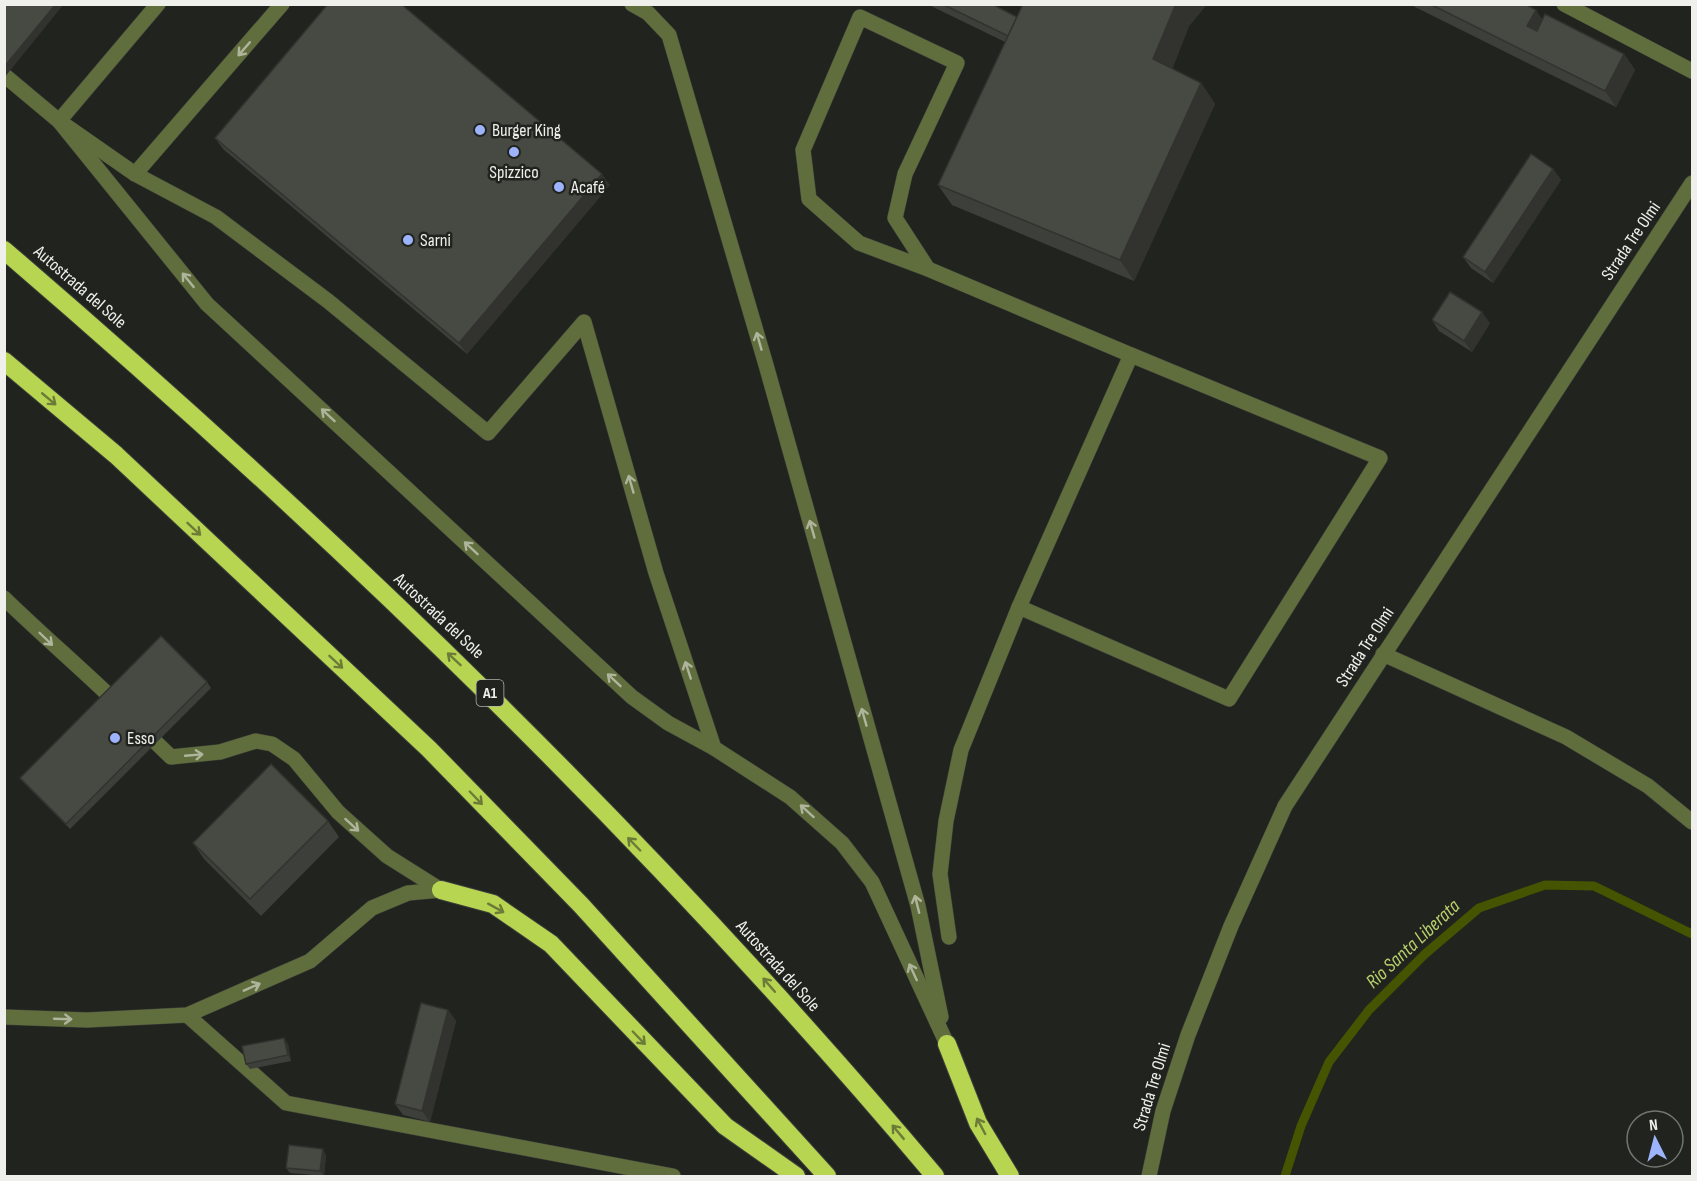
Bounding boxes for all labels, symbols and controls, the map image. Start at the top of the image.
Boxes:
one-way arrow [237,41,251,56]
place label: Burger King [492,120,561,141]
marker: Burger King [473,123,487,137]
marker: Spizzico [507,145,521,159]
place label: Spizzico [489,162,539,183]
place label: Acafé [570,177,605,198]
marker: Acafé [552,180,566,194]
street label: Strada Tre Olmi [1597,198,1665,284]
place label: Sarni [420,230,451,251]
marker: Sarni [401,233,415,247]
street label: Autostrada del Sole [29,240,131,333]
one-way arrow [181,272,194,288]
one-way arrow [753,332,764,351]
one-way arrow [41,392,57,405]
one-way arrow [320,408,335,422]
one-way arrow [624,475,636,494]
one-way arrow [805,520,817,539]
one-way arrow [187,522,202,536]
one-way arrow [463,540,478,555]
street label: Autostrada del Sole [389,568,489,663]
street label: Strada Tre Olmi [1332,603,1398,691]
one-way arrow [38,632,53,646]
one-way arrow [447,652,462,667]
one-way arrow [329,655,344,670]
one-way arrow [682,661,693,680]
one-way arrow [606,673,621,687]
road number: A1 [476,680,504,706]
one-way arrow [858,708,869,727]
place label: Esso [127,728,155,749]
marker: Esso [108,731,122,745]
one-way arrow [184,749,204,760]
one-way arrow [469,791,484,806]
one-way arrow [800,804,815,818]
one-way arrow [345,818,360,832]
one-way arrow [628,837,642,852]
water label: Rio Santa Liberata [1361,894,1465,994]
one-way arrow [910,895,922,914]
one-way arrow [487,902,504,914]
street label: Autostrada del Sole [731,915,825,1016]
one-way arrow [907,963,919,981]
one-way arrow [762,978,776,993]
one-way arrow [242,980,260,992]
one-way arrow [52,1014,72,1025]
one-way arrow [632,1030,646,1045]
street label: Strada Tre Olmi [1129,1041,1175,1133]
north arrow [1625,1109,1685,1169]
text: N [1648,1116,1659,1135]
one-way arrow [975,1118,987,1135]
one-way arrow [891,1124,904,1140]

